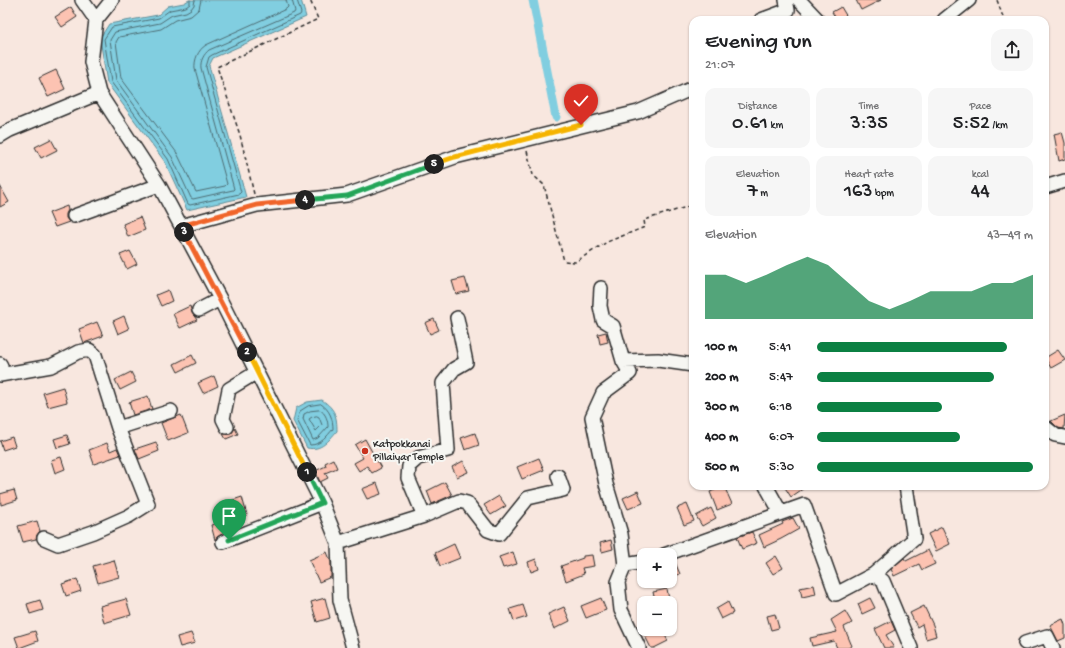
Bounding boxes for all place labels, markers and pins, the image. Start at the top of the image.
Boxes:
pin [564,84,598,125]
pin: 5 [424,154,444,174]
pin: 4 [295,190,315,210]
pin: 3 [174,222,194,242]
pin: 2 [237,342,257,362]
place label: Katpokkanai Pillaiyar Temple [372,439,444,464]
marker: Katpokkanai Pillaiyar Temple [360,446,370,456]
pin: 1 [297,462,317,482]
pin [212,499,246,540]

